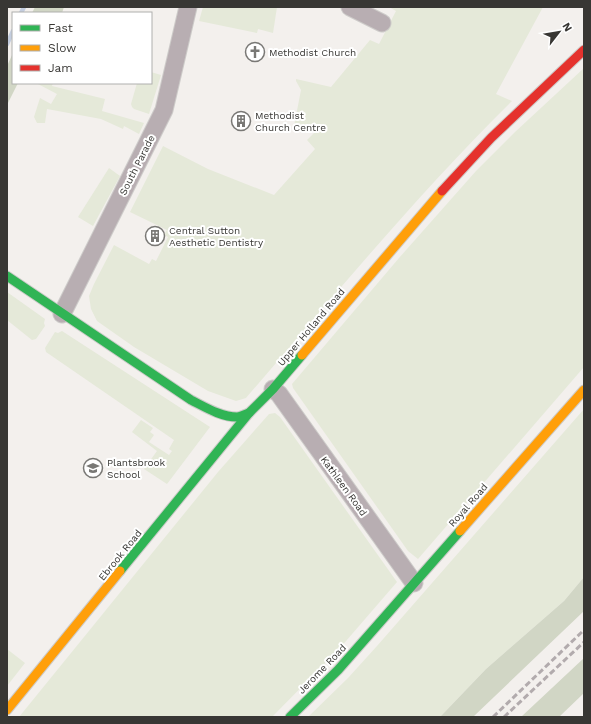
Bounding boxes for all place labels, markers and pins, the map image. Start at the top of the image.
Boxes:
church icon: Methodist Church [244,41,266,63]
place label: Methodist Church [269,47,356,58]
building icon: Methodist Church Centre [230,110,252,132]
place label: Methodist Church Centre [255,110,326,133]
building icon: Central Sutton Aesthetic Dentistry [144,225,166,247]
place label: Central Sutton Aesthetic Dentistry [169,225,264,248]
school or university icon: Plantsbrook School [82,457,104,479]
place label: Plantsbrook School [107,457,166,480]

